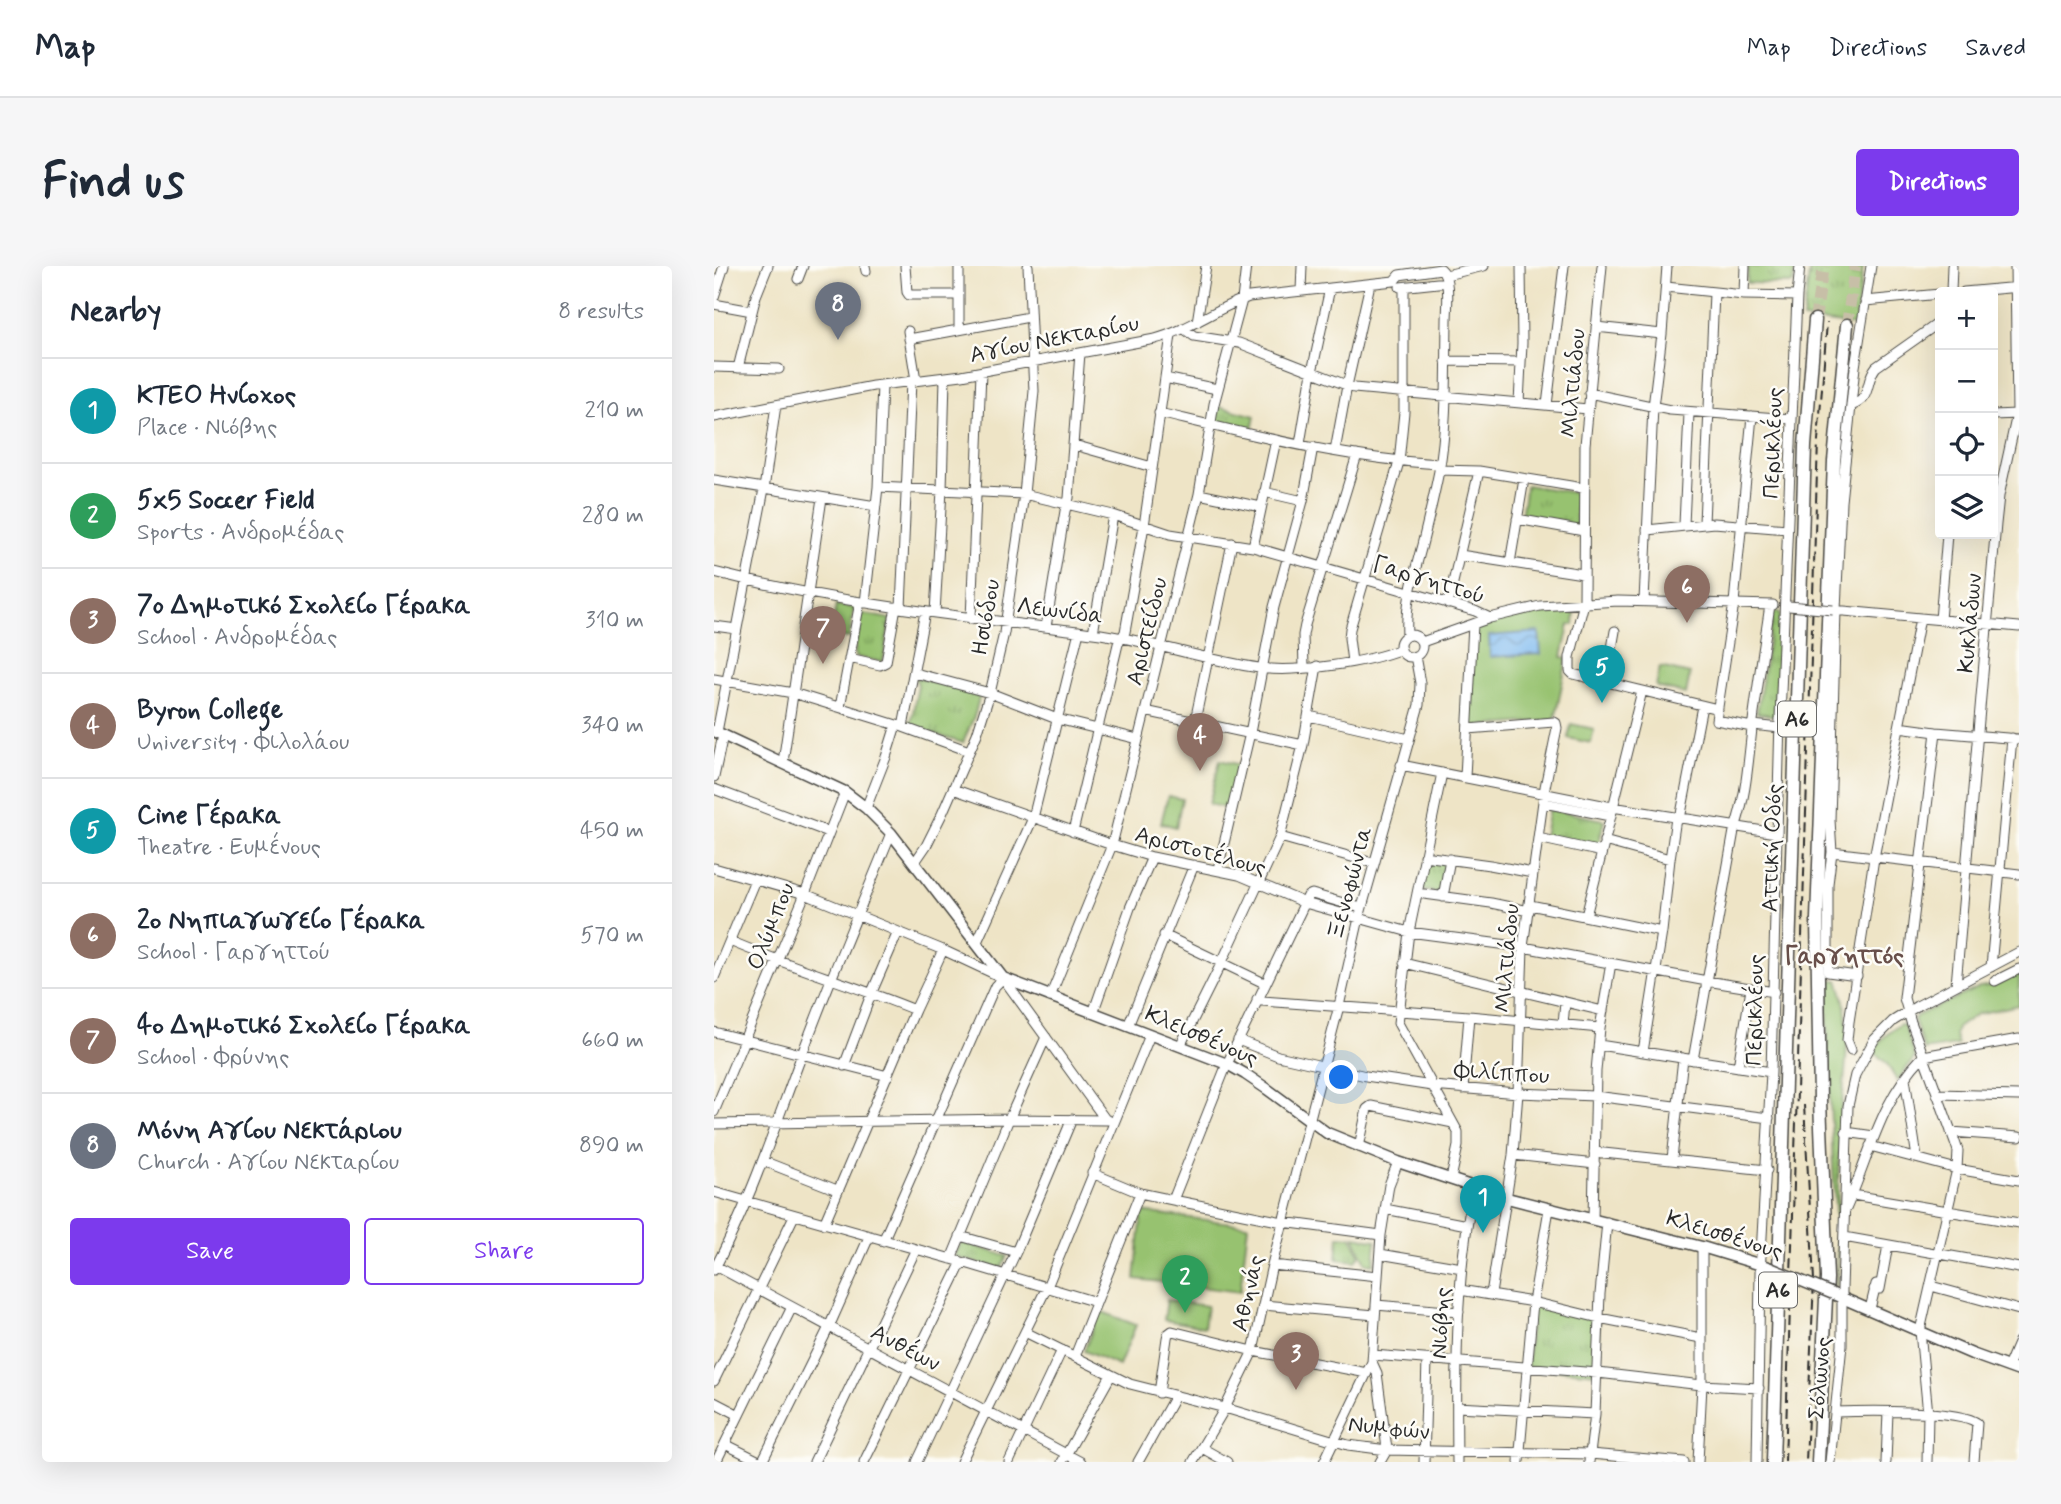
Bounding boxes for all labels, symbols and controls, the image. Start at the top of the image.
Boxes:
text: Map [35,26,95,70]
text: Map [1747,33,1791,64]
text: Directions [1829,33,1927,64]
text: Saved [1965,33,2026,64]
button: Directions [1856,149,2019,216]
text: Find us [42,150,185,215]
pin: 8 [815,282,861,340]
map controls [1935,287,1998,539]
button: + [1935,287,1998,350]
text: Nearby [70,292,161,331]
text: 8 results [558,297,644,327]
street label: Αγίου Νεκταρίου [967,309,1142,371]
street label: Μιλτιάδου [1554,327,1594,439]
button: − [1935,350,1998,413]
text: ΚΤΕΟ Hνίοχος [137,379,296,413]
street label: Περικλέους [1755,387,1791,499]
text: 1 [88,396,98,426]
text: 210 m [584,396,644,426]
text: Place · Νιόβης [137,413,277,443]
button: locate [1935,413,1998,476]
button: layers [1935,476,1998,539]
text: 5x5 Soccer Field [137,484,315,518]
text: 2 [87,501,99,531]
text: 280 m [582,501,644,531]
text: Sports · Ανδρομέδας [137,518,344,548]
street label: Γαργηττού [1369,550,1488,612]
pin: 6 [1664,565,1710,623]
street label: Κυκλάδων [1952,572,1990,674]
street label: Αριστείδου [1120,574,1176,689]
street label: Ησιόδου [966,577,1008,658]
text: 7o Δημοτικό Σχολείο Γέρακα [137,589,471,623]
street label: Λεωνίδα [1015,592,1105,632]
text: 3 [88,606,98,636]
text: 310 m [585,606,644,636]
pin: 7 [800,606,846,664]
text: School · Ανδρομέδας [137,623,337,653]
pin: 5 [1579,645,1625,703]
text: Byron College [137,694,283,728]
road number: Α6 [1778,701,1816,736]
text: 4 [86,711,100,741]
text: 340 m [581,711,644,741]
pin: 4 [1177,713,1223,771]
text: University · Φιλολάου [137,728,349,758]
street label: Αττική Οδός [1756,783,1790,913]
text: Cine Γέρακα [137,799,281,833]
text: 5 [86,816,100,846]
text: 450 m [580,816,644,846]
street label: Αριστοτέλους [1131,818,1270,884]
street label: Ξενοφώντα [1321,823,1380,944]
text: Theatre · Ευμένους [137,833,321,863]
street label: Ολύμπου [741,879,803,975]
street label: Μιλτιάδου [1488,902,1528,1014]
text: 2ο Νηπιαγωγείο Γέρακα [137,904,425,938]
text: 6 [87,921,99,951]
text: 570 m [580,921,644,951]
text: School · Γαργηττού [137,938,330,968]
district label: Γαργηττός [1784,941,1904,972]
street label: Περικλέους [1738,954,1772,1066]
street label: Κλεισθένους [1140,998,1263,1074]
text: 4ο Δημοτικό Σχολείο Γέρακα [137,1009,471,1043]
text: 7 [86,1026,100,1056]
text: 660 m [581,1026,644,1056]
text: School · Φρύνης [137,1043,289,1073]
street label: Φιλίππου [1452,1056,1550,1092]
your location [1324,1060,1358,1094]
text: Μόνη Αγίου Νεκτάριου [137,1114,402,1148]
text: 8 [87,1131,99,1161]
text: 890 m [579,1131,644,1161]
text: Church · Αγίου Νεκταρίου [137,1148,399,1178]
pin: 1 [1460,1175,1506,1233]
street label: Κλεισθένους [1662,1202,1787,1268]
button: Save [70,1218,350,1285]
button: Share [364,1218,644,1285]
street label: Αθηνάς [1226,1252,1272,1335]
pin: 2 [1162,1255,1208,1313]
road number: Α6 [1759,1272,1797,1308]
street label: Νιόβης [1425,1286,1459,1360]
street label: Ανθέων [865,1316,946,1380]
pin: 3 [1273,1332,1319,1390]
street label: Σόλωνος [1802,1336,1840,1421]
street label: Νυμφών [1347,1410,1431,1448]

